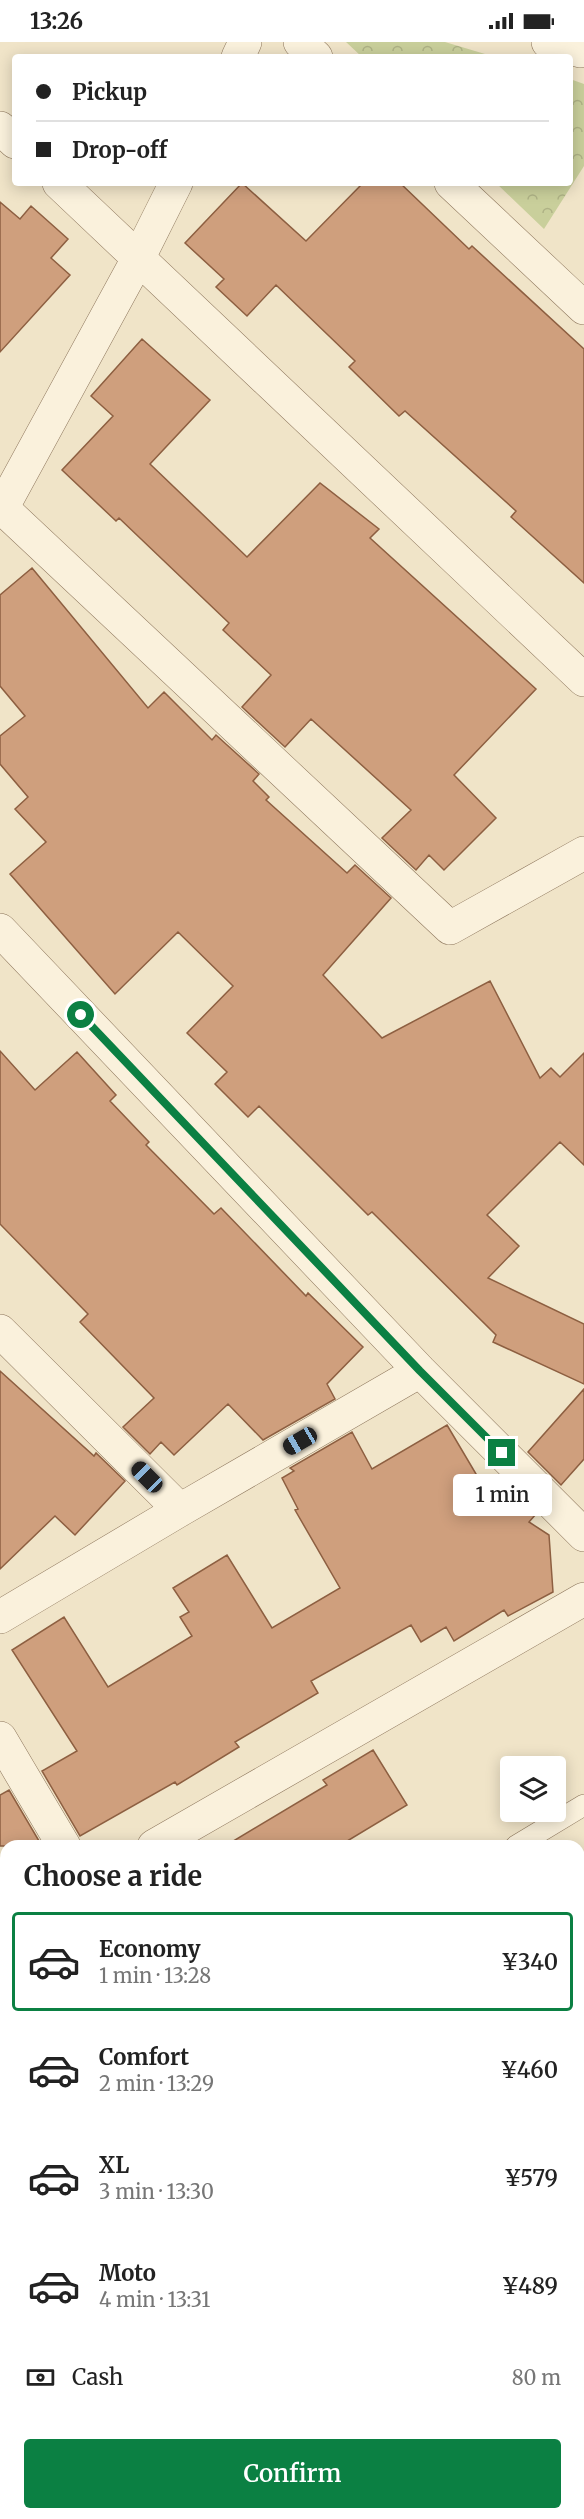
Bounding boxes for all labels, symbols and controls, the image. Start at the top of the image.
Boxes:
text: 13:26 [30,7,83,35]
text: Pickup [72,78,147,106]
text: Drop-off [72,136,167,164]
route start [67,1001,94,1028]
car [280,1424,320,1458]
route end [488,1439,515,1466]
car [128,1458,166,1496]
callout: 1 min [452,1474,552,1516]
text: 1 min [476,1482,529,1507]
map controls [500,1756,566,1822]
button: layers [500,1756,566,1822]
text: Choose a ride [24,1859,202,1893]
icon: car [27,1935,81,1989]
text: Economy [99,1935,200,1963]
text: ¥340 [501,1948,558,1976]
text: 1 min · 13:28 [99,1963,211,1988]
icon: car [27,2043,81,2097]
text: Comfort [99,2043,189,2071]
text: ¥460 [501,2056,558,2084]
text: 2 min · 13:29 [99,2071,214,2096]
icon: car [27,2151,81,2205]
text: XL [99,2151,129,2179]
text: ¥579 [504,2164,558,2192]
text: 3 min · 13:30 [99,2179,214,2204]
icon: car [27,2259,81,2313]
text: Moto [99,2259,156,2287]
text: ¥489 [502,2272,558,2300]
text: 4 min · 13:31 [99,2287,210,2312]
icon: cash [24,2361,57,2394]
text: Cash [72,2363,123,2391]
text: 80 m [512,2365,561,2390]
button: Confirm [24,2439,561,2508]

